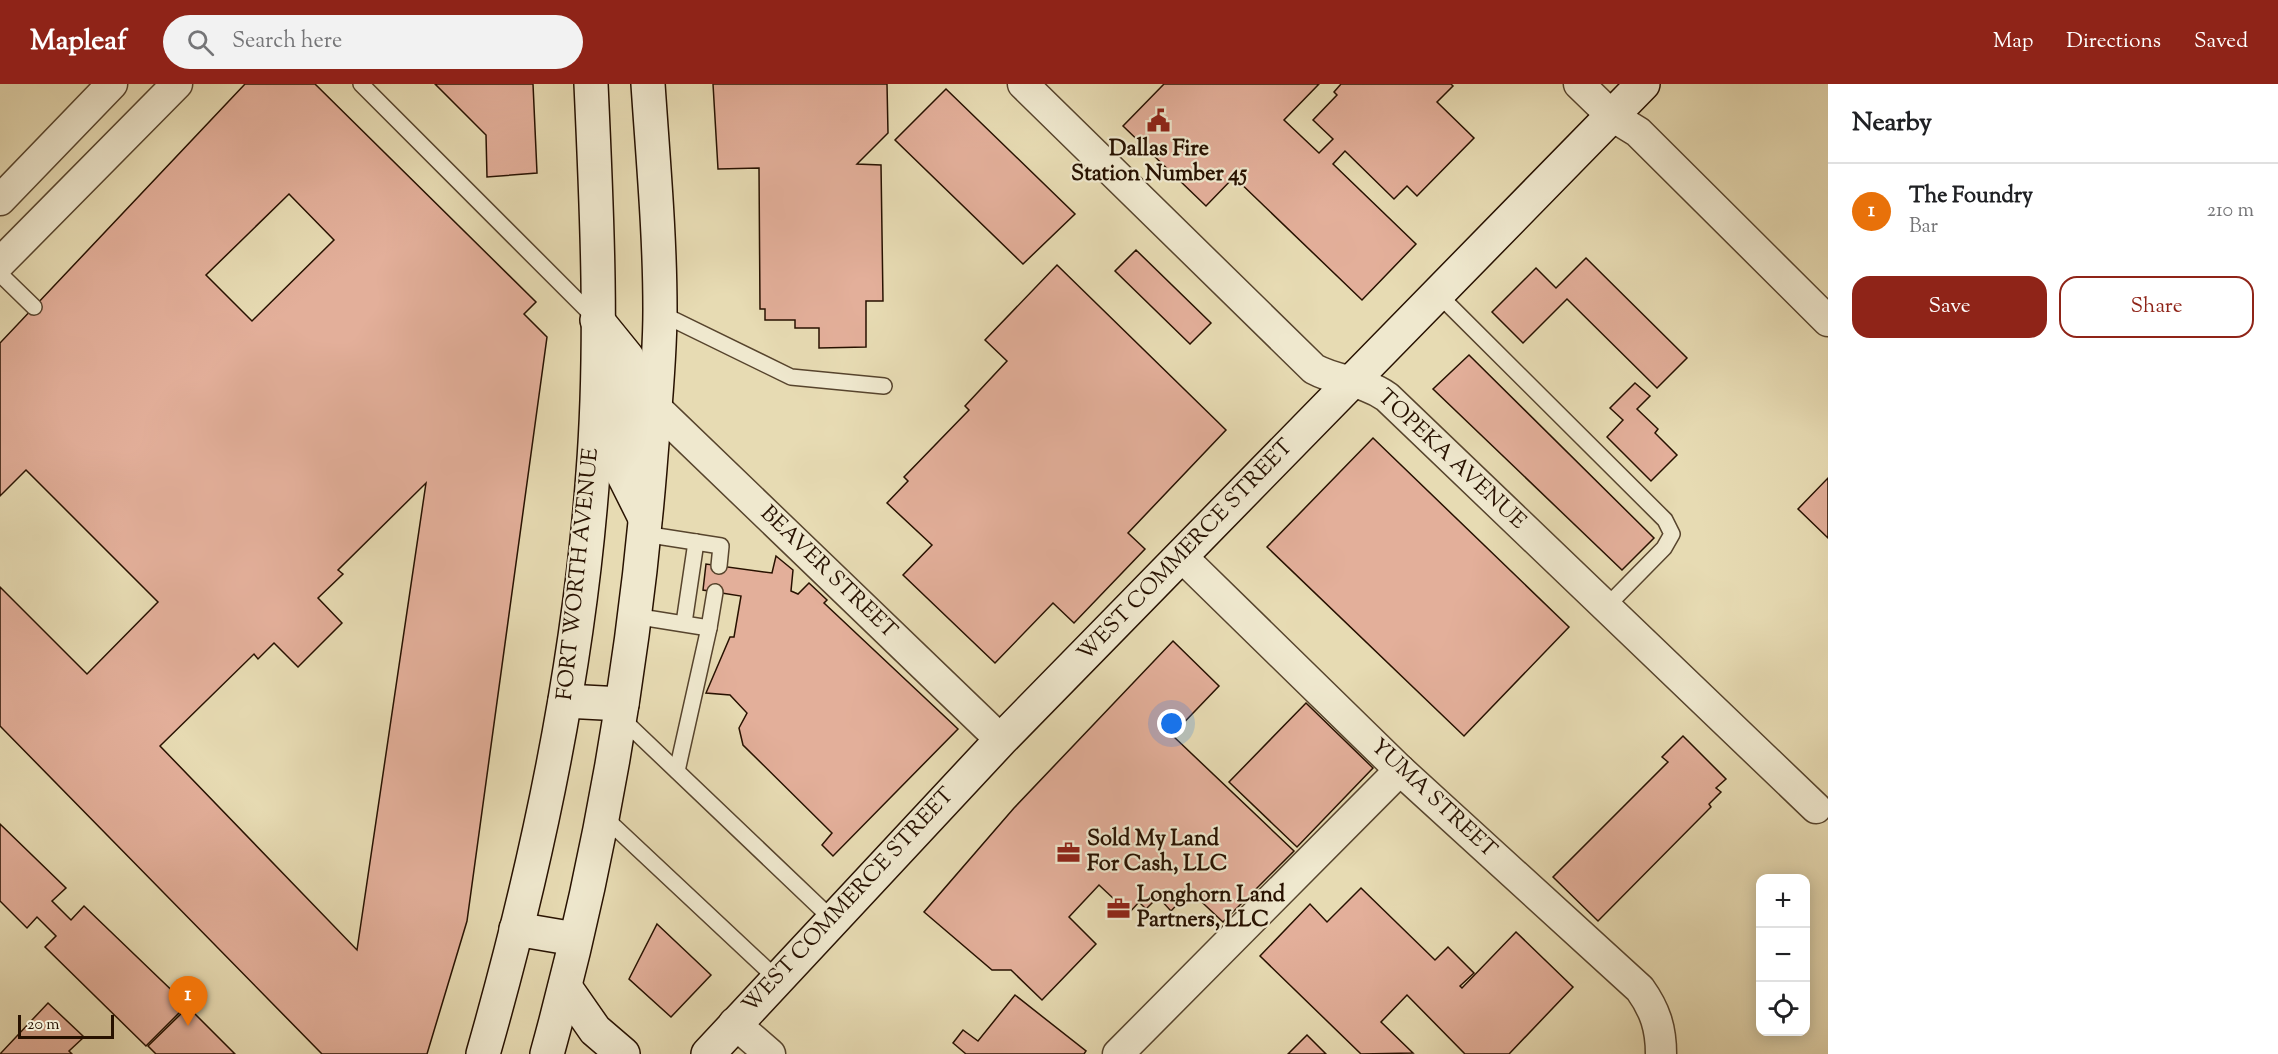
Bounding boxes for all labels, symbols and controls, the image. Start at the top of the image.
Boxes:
search box [163,15,583,69]
text: Mapleaf [30,22,127,62]
icon: search [184,26,217,59]
text: Search here [232,26,342,58]
text: Map [1993,27,2033,57]
text: Directions [2066,27,2161,57]
text: Saved [2194,27,2248,57]
text: Nearby [1852,105,1932,142]
public building icon: Dallas Fire Station Number 45 [1146,108,1172,134]
place label: Dallas Fire Station Number 45 [1071,134,1247,191]
text: The Foundry [1909,181,2033,213]
text: 1 [1868,197,1875,226]
text: 210 m [2207,197,2254,226]
text: Bar [1909,213,1938,242]
button: Save [1852,276,2047,338]
button: Share [2059,276,2254,338]
street label: TOPEKA AVENUE [1370,382,1532,538]
street label: WEST COMMERCE STREET [1071,432,1301,669]
street label: FORT WORTH AVENUE [550,446,608,702]
street label: BEAVER STREET [752,499,904,647]
your location [1157,709,1186,738]
street label: YUMA STREET [1363,732,1504,867]
street label: WEST COMMERCE STREET [736,781,963,1021]
place label: Sold My Land For Cash, LLC [1087,824,1227,881]
office icon: Sold My Land For Cash, LLC [1056,840,1082,866]
map controls [1756,874,1810,1036]
button: + [1756,874,1810,928]
place label: Longhorn Land Partners, LLC [1137,880,1286,937]
office icon: Longhorn Land Partners, LLC [1106,896,1132,922]
button: − [1756,928,1810,982]
pin: 1 [168,976,207,1026]
button: locate [1756,982,1810,1036]
scale bar [18,1012,114,1040]
text: 20 m [27,1014,60,1037]

